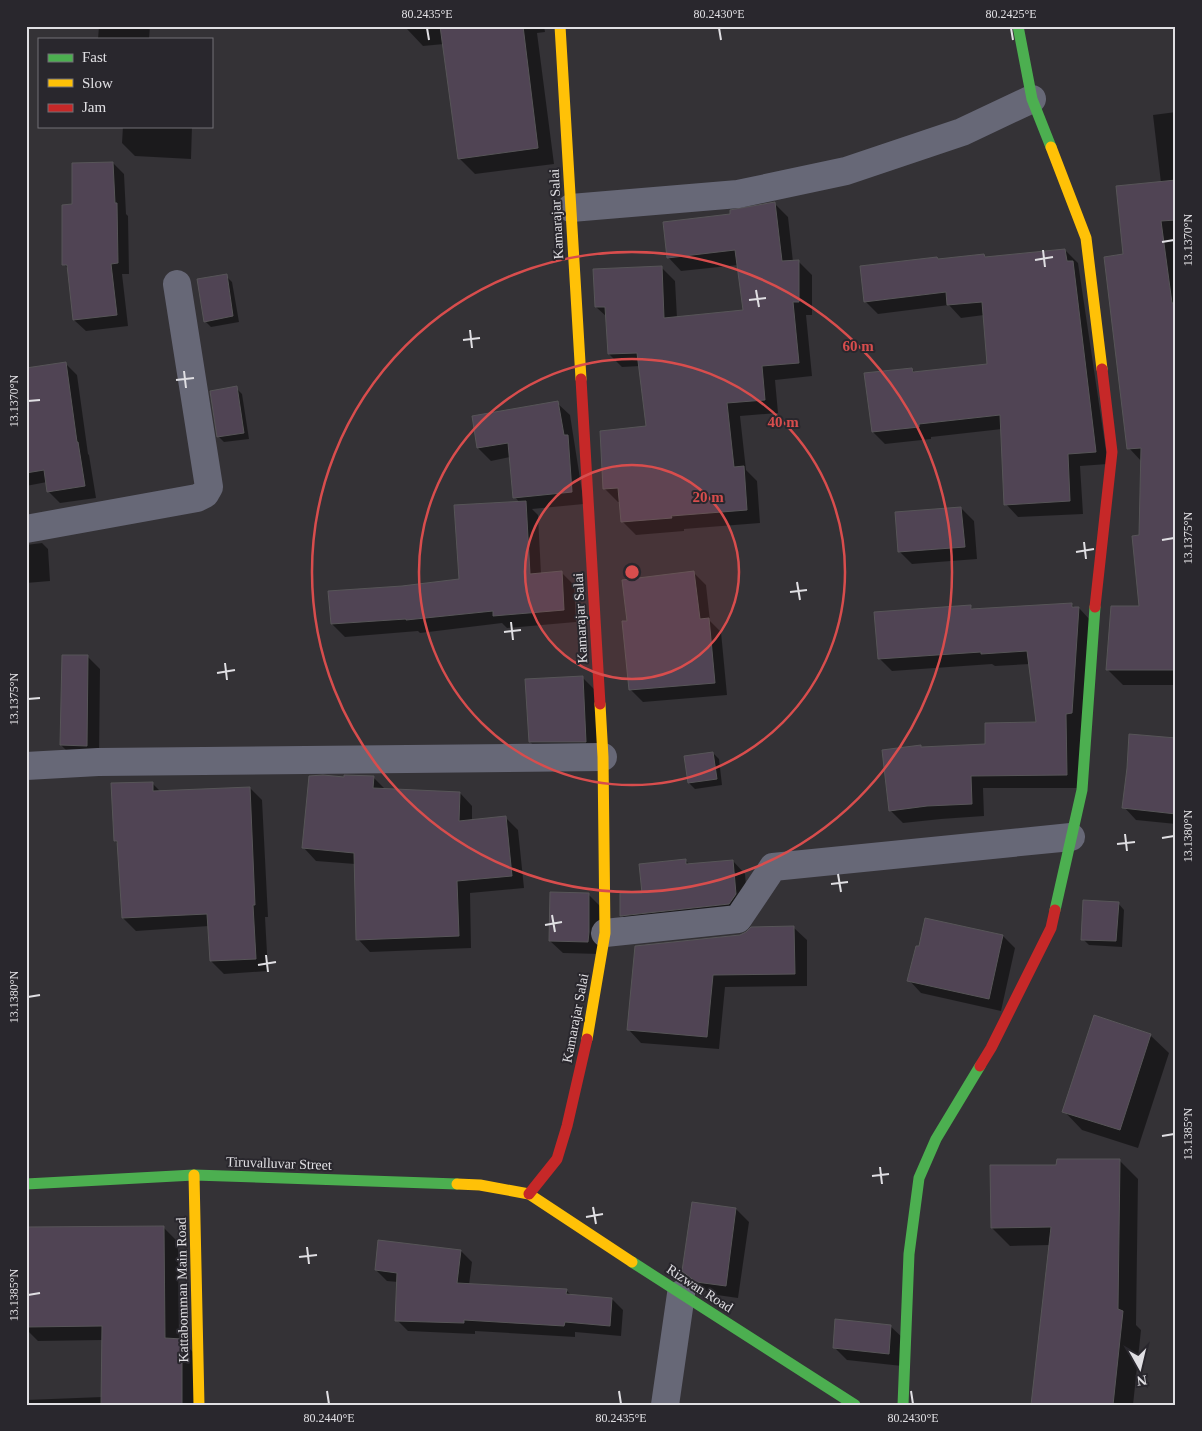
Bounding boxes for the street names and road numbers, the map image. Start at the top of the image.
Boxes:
street label: Kamarajar Salai [547,168,566,260]
street label: Kamarajar Salai [571,572,590,664]
street label: Kamarajar Salai [559,972,592,1064]
street label: Tiruvalluvar Street [226,1154,332,1173]
street label: Kattabomman Main Road [174,1217,191,1363]
street label: Rizwan Road [664,1261,736,1315]

